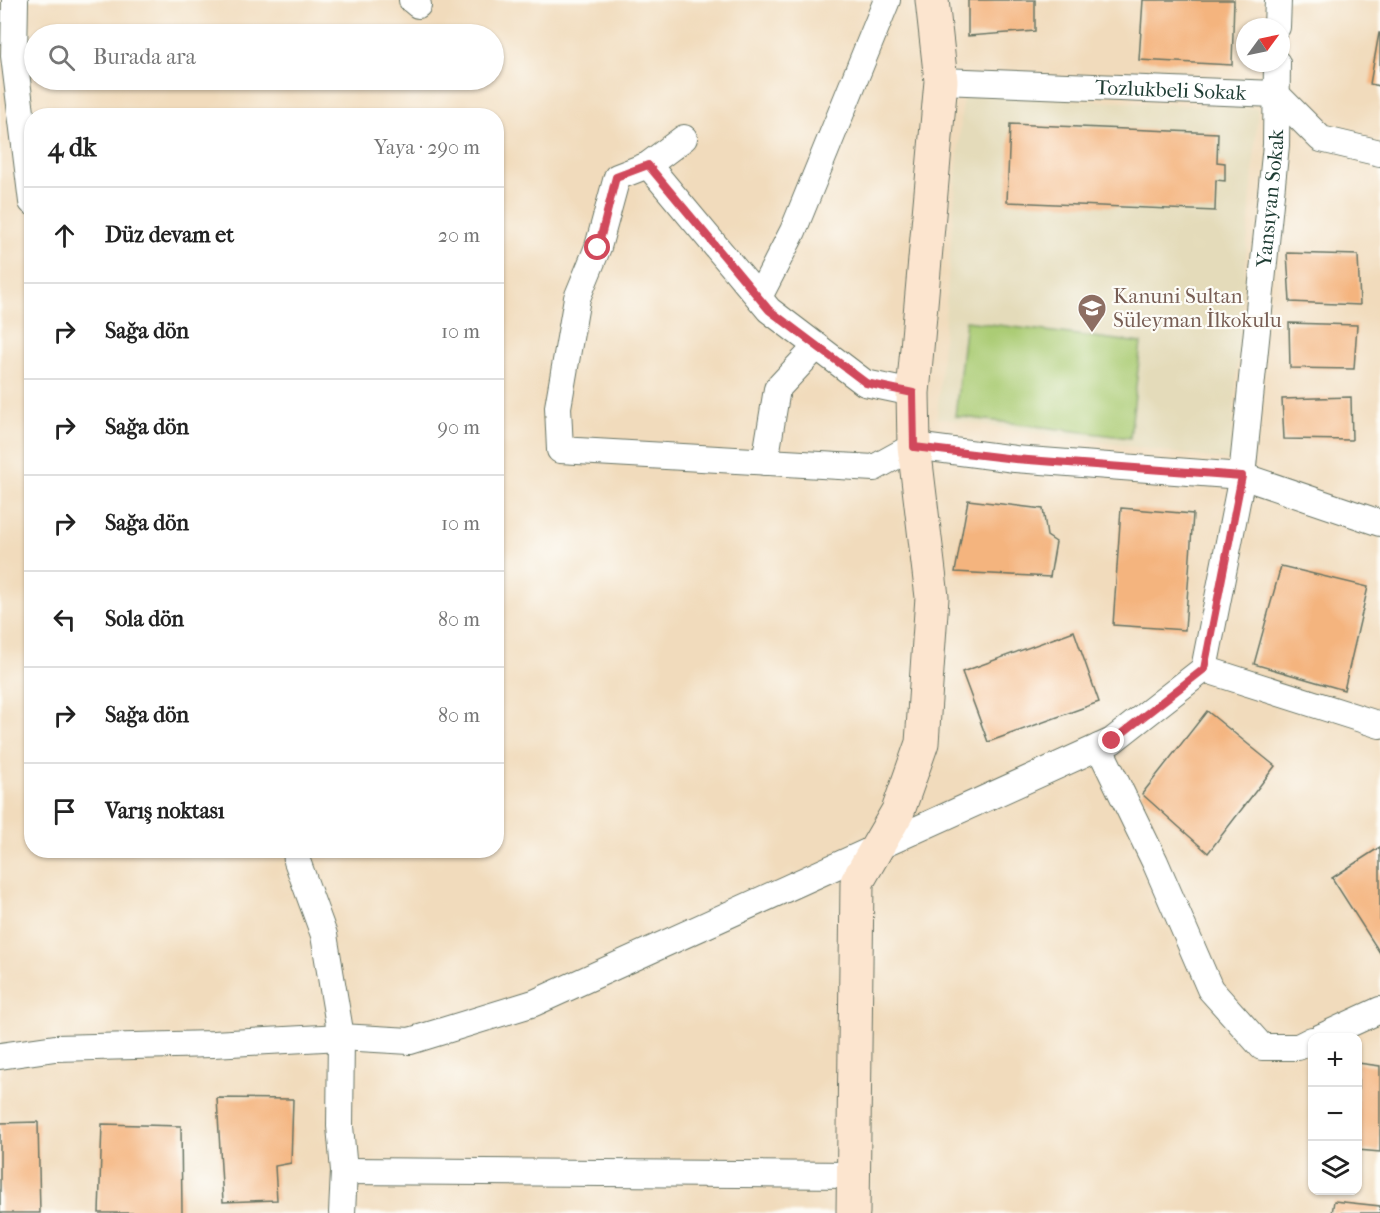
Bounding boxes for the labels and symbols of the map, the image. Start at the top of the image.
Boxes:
north arrow [1236,18,1290,72]
street label: Tozlukbeli Sokak [1095,75,1247,105]
street label: Yansıyan Sokak [1251,129,1288,269]
route start [584,234,610,260]
place label: Kanuni Sultan Süleyman İlkokulu [1113,284,1282,332]
school or university icon: Kanuni Sultan Süleyman İlkokulu [1076,292,1108,334]
route end [1098,727,1124,753]

